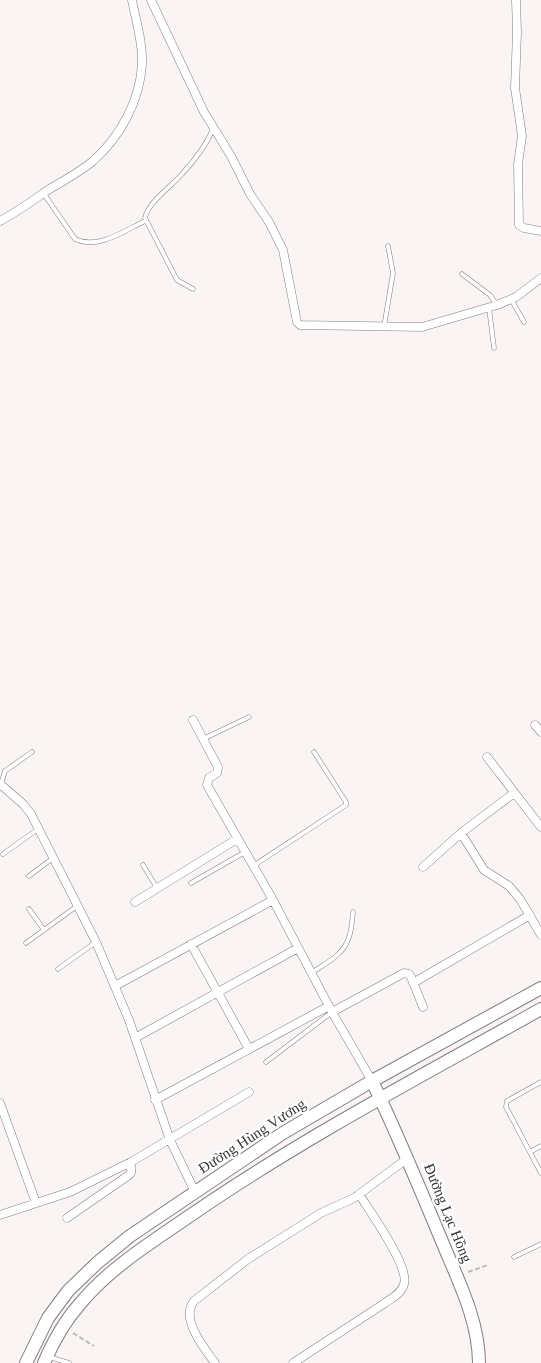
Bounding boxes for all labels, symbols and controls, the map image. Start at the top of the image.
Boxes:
street label: Đường Hùng Vương [195,1095,309,1177]
street label: Đường Lạc Hồng [421,1161,475,1265]

